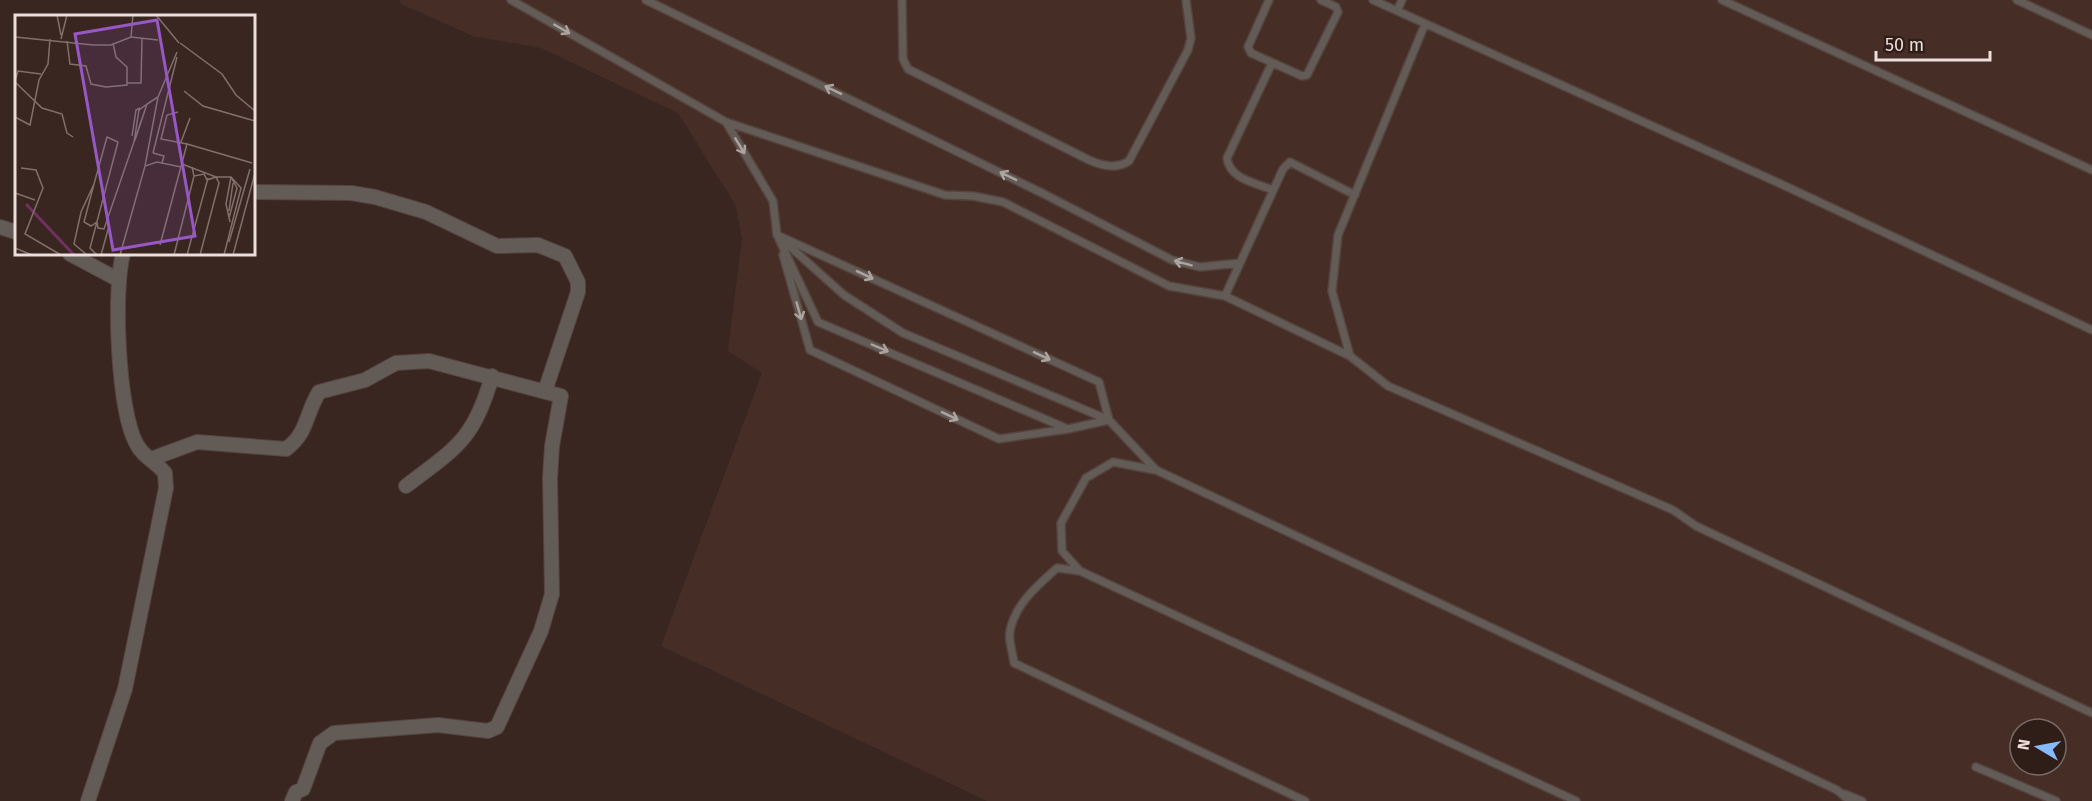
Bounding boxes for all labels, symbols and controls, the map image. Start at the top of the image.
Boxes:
inset map [15,15,255,255]
one-way arrow [553,23,570,35]
scale bar [1876,24,1990,62]
text: 50 m [1885,34,1924,56]
one-way arrow [825,84,843,95]
one-way arrow [735,137,747,154]
one-way arrow [1000,170,1018,182]
one-way arrow [1174,256,1193,268]
one-way arrow [855,269,873,281]
one-way arrow [794,302,805,321]
one-way arrow [870,343,888,355]
one-way arrow [1033,351,1051,362]
one-way arrow [940,410,958,422]
north arrow [2008,717,2068,777]
text: N [2013,738,2034,751]

